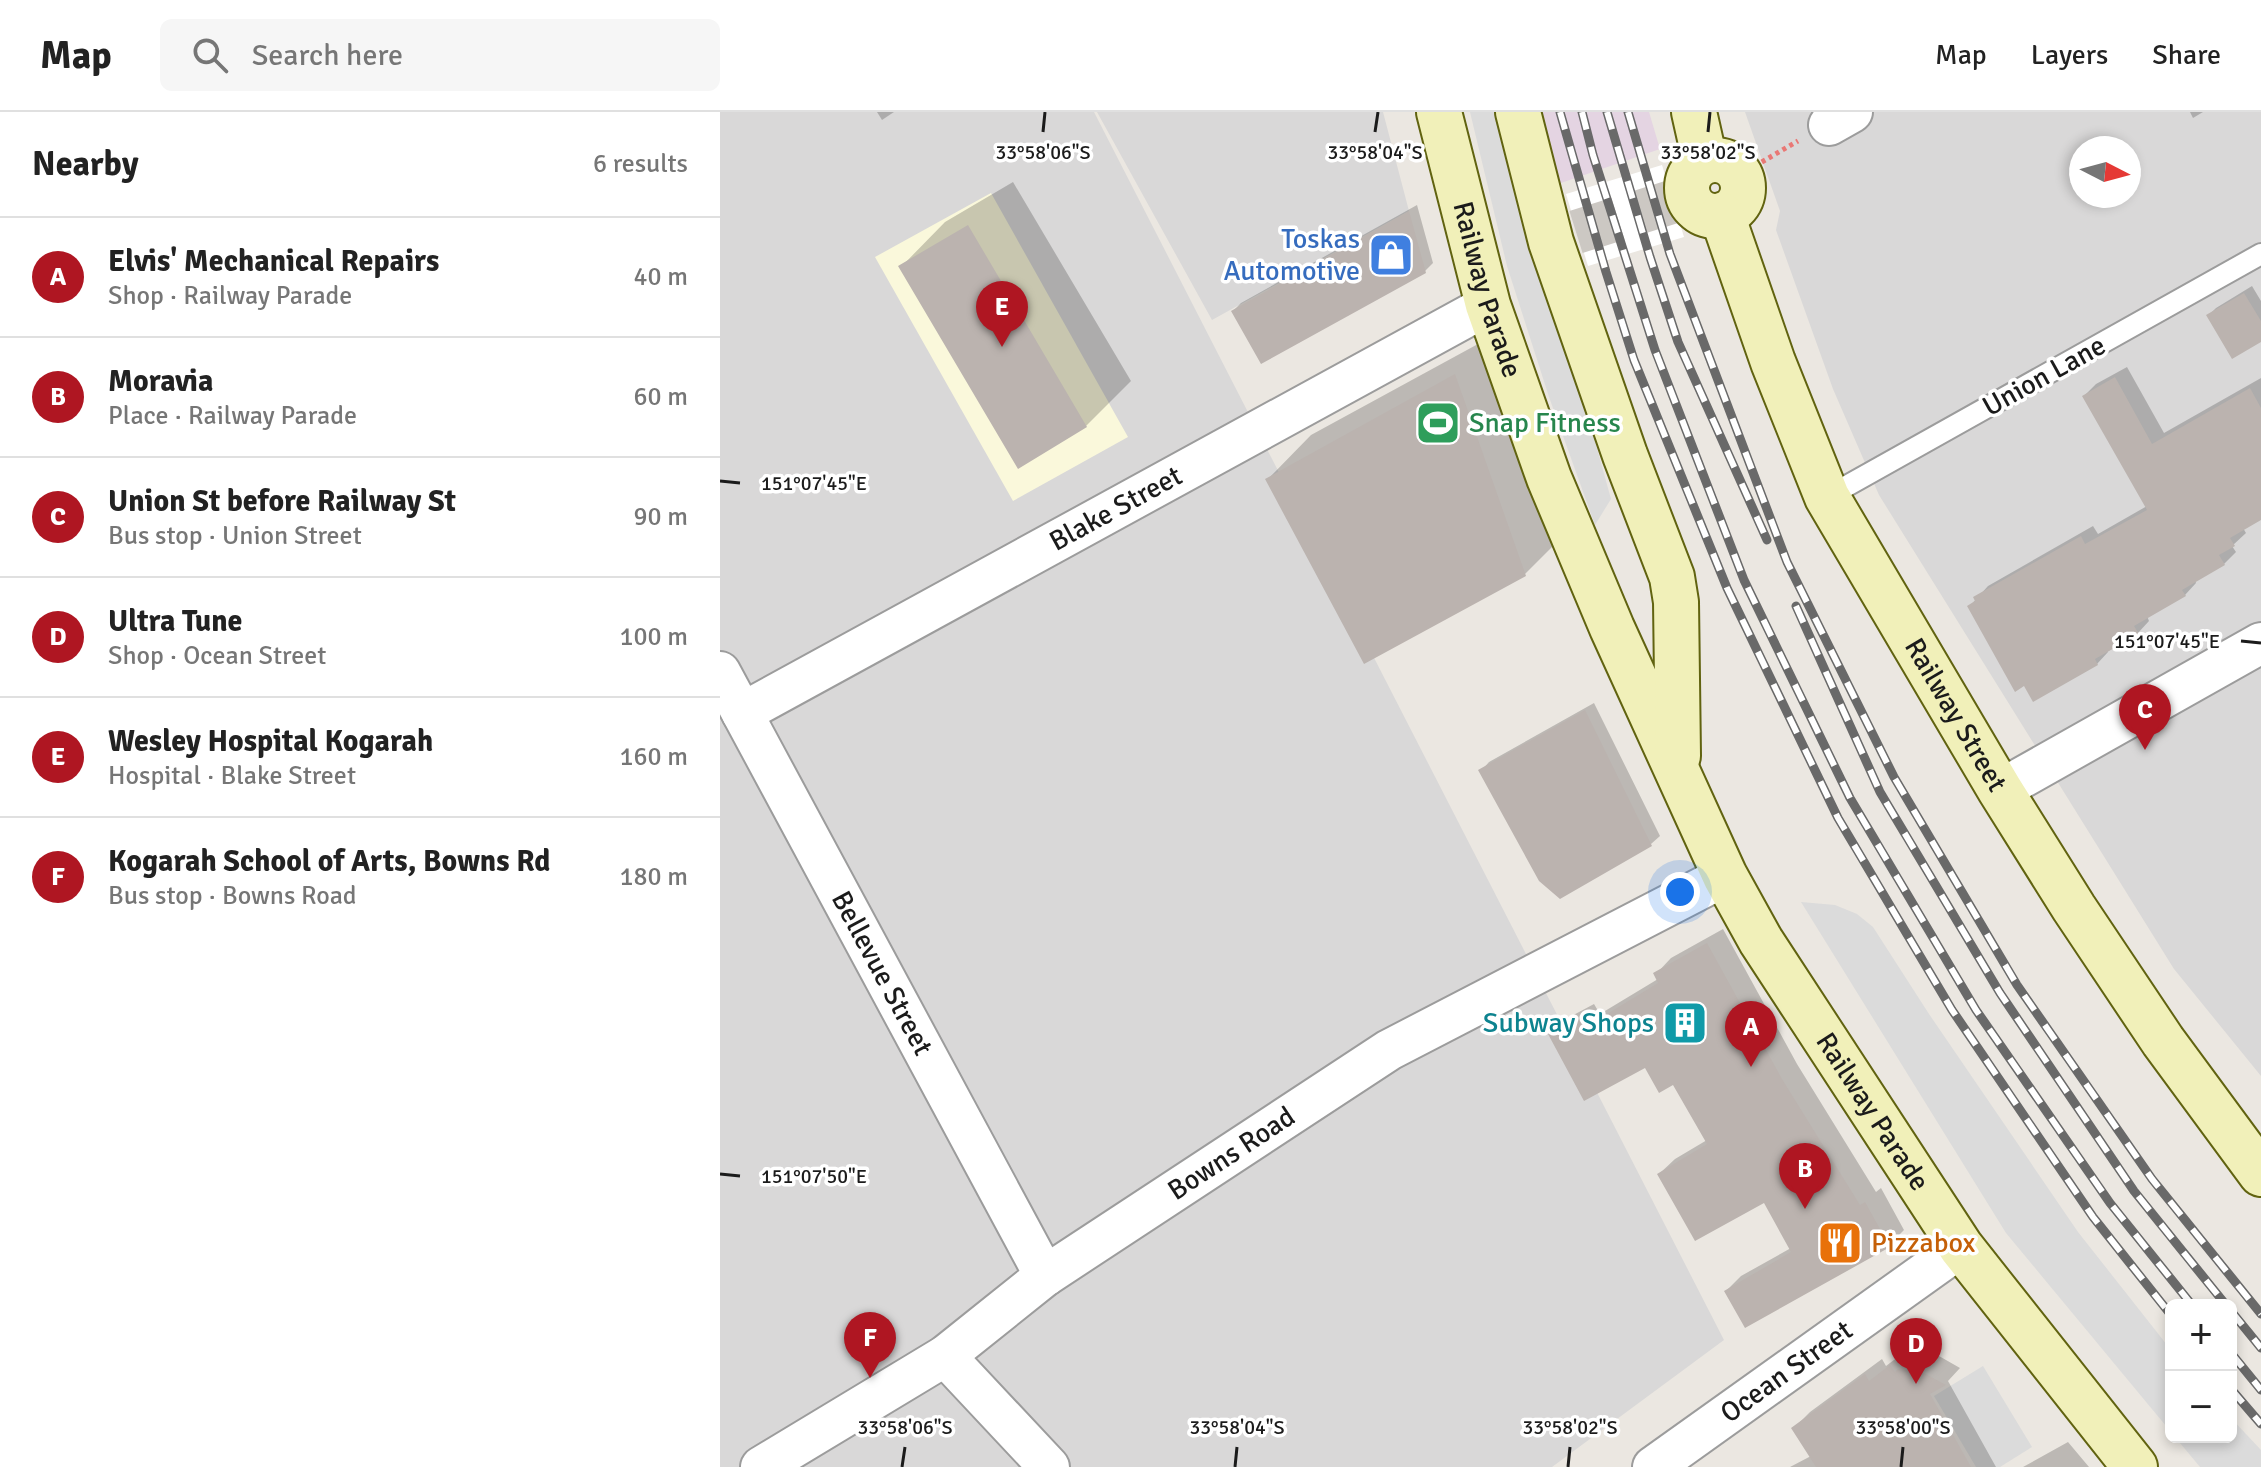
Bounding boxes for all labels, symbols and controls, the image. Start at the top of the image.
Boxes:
search box [160,19,720,91]
text: Map [40,32,112,79]
icon: search [188,33,232,77]
text: Search here [252,37,403,74]
text: Map [1935,38,1987,72]
text: Layers [2031,38,2108,72]
text: Share [2152,38,2221,72]
north arrow [2069,136,2141,208]
text: 33°58'06"S [995,140,1091,165]
text: 33°58'04"S [1327,140,1423,165]
text: 33°58'02"S [1660,140,1756,165]
text: Nearby [32,143,139,185]
text: 6 results [593,148,688,180]
street label: Railway Parade [1445,198,1529,382]
place label: Toskas Automotive [1223,222,1360,288]
shop icon: Toskas Automotive [1367,231,1415,279]
text: Elvis' Mechanical Repairs [108,243,439,280]
text: A [50,261,66,293]
text: 40 m [633,261,688,293]
text: Shop · Railway Parade [108,280,352,312]
pin: E [976,281,1028,347]
street label: Union Lane [1977,328,2111,424]
text: Moravia [108,363,213,400]
text: B [50,381,66,413]
text: 60 m [633,381,688,413]
sports icon: Snap Fitness [1414,399,1462,447]
text: Place · Railway Parade [108,400,357,432]
place label: Snap Fitness [1469,406,1621,440]
street label: Blake Street [1043,459,1188,559]
text: 151°07'45"E [761,471,867,496]
text: Union St before Railway St [108,483,456,520]
text: C [50,501,66,533]
text: 90 m [633,501,688,533]
text: Bus stop · Union Street [108,520,362,552]
text: Ultra Tune [108,603,242,640]
text: D [49,621,67,653]
text: 100 m [619,621,688,653]
text: 151°07'45"E [2114,629,2220,654]
street label: Railway Street [1897,632,2014,798]
text: Shop · Ocean Street [108,640,326,672]
pin: C [2119,684,2171,750]
text: Wesley Hospital Kogarah [108,723,433,760]
text: E [51,741,65,773]
text: 160 m [619,741,688,773]
text: Hospital · Blake Street [108,760,356,792]
text: Kogarah School of Arts, Bowns Rd [108,843,550,880]
text: F [51,861,65,893]
text: 180 m [619,861,688,893]
your location [1660,872,1700,912]
text: Bus stop · Bowns Road [108,880,357,912]
street label: Bellevue Street [824,885,940,1061]
building icon: Subway Shops [1661,999,1709,1047]
pin: A [1725,1001,1777,1067]
place label: Subway Shops [1483,1006,1654,1040]
street label: Railway Parade [1809,1026,1937,1197]
street label: Bowns Road [1161,1099,1301,1208]
pin: B [1779,1143,1831,1209]
text: 151°07'50"E [761,1164,867,1189]
restaurant icon: Pizzabox [1816,1219,1864,1267]
place label: Pizzabox [1871,1226,1975,1260]
map controls [2165,1299,2237,1443]
button: + [2165,1299,2237,1371]
pin: F [844,1312,896,1378]
street label: Ocean Street [1714,1313,1859,1430]
pin: D [1890,1318,1942,1384]
button: − [2165,1371,2237,1443]
text: 33°58'06"S [857,1415,953,1440]
text: 33°58'04"S [1189,1415,1285,1440]
text: 33°58'02"S [1522,1415,1618,1440]
text: 33°58'00"S [1855,1415,1951,1440]

